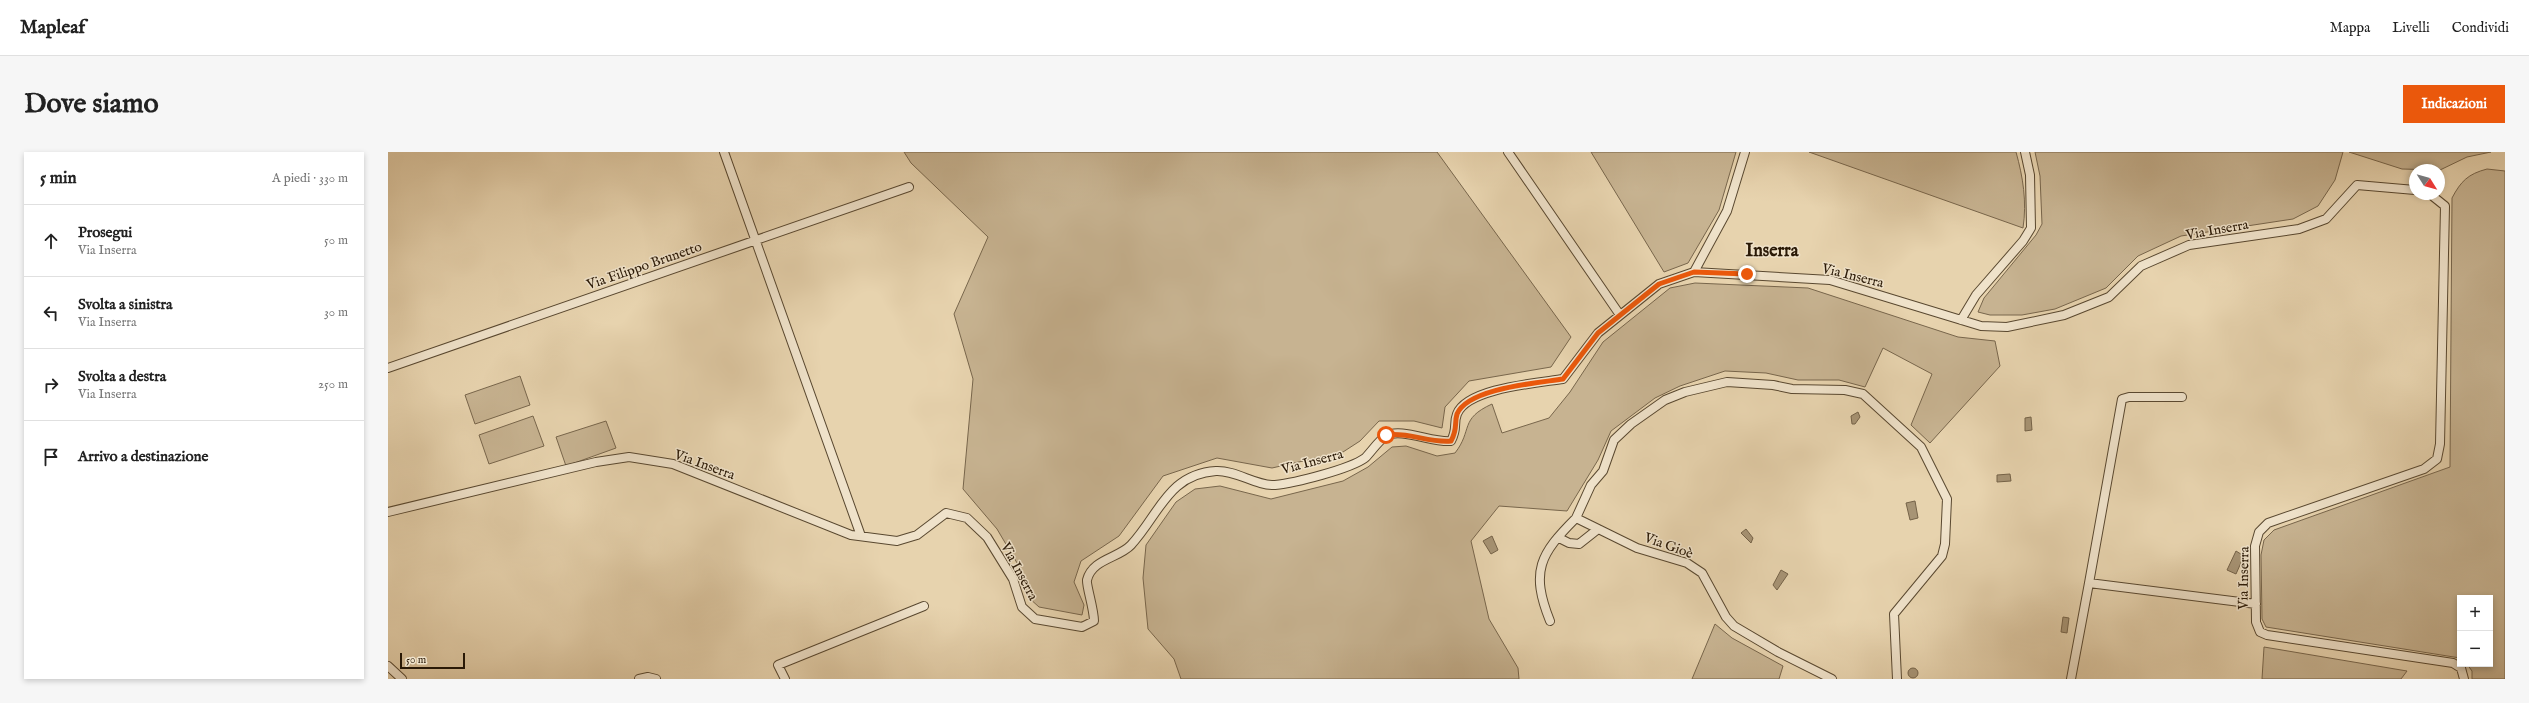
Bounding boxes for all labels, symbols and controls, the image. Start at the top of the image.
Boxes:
text: Mapleaf [20,16,85,40]
text: Mappa [2330,19,2370,37]
text: Livelli [2392,19,2430,37]
text: Condividi [2452,19,2509,37]
button: Indicazioni [2403,85,2505,123]
text: Dove siamo [24,87,159,122]
north arrow [2409,164,2445,200]
text: 5 min [40,168,77,189]
text: A piedi · 330 m [272,170,348,187]
street label: Via Inserra [2184,215,2251,245]
text: Prosegui [78,223,132,242]
icon: ahead [40,230,62,252]
text: 50 m [324,232,348,249]
street label: Via Filippo Brunetto [583,238,705,294]
district label: Inserra [1746,240,1800,263]
text: Via Inserra [78,242,137,259]
street label: Via Inserra [1819,259,1886,293]
route end [1738,265,1756,283]
text: Svolta a sinistra [78,295,173,314]
icon: left [40,302,62,324]
text: 30 m [324,304,348,321]
text: Via Inserra [78,314,137,331]
text: Svolta a destra [78,367,166,386]
icon: right [40,374,62,396]
text: 250 m [318,376,348,393]
text: Via Inserra [78,386,137,403]
route start [1377,426,1395,444]
street label: Via Inserra [671,445,738,485]
street label: Via Inserra [1278,445,1346,479]
icon: arrive [40,446,62,468]
text: Arrivo a destinazione [78,447,208,466]
street label: Via Gioè [1641,528,1696,563]
street label: Via Inserra [996,538,1042,604]
street label: Via Inserra [2234,545,2254,611]
map controls [2457,595,2493,667]
button: + [2457,595,2493,631]
button: − [2457,631,2493,667]
scale bar [400,651,465,670]
text: 50 m [406,653,426,667]

